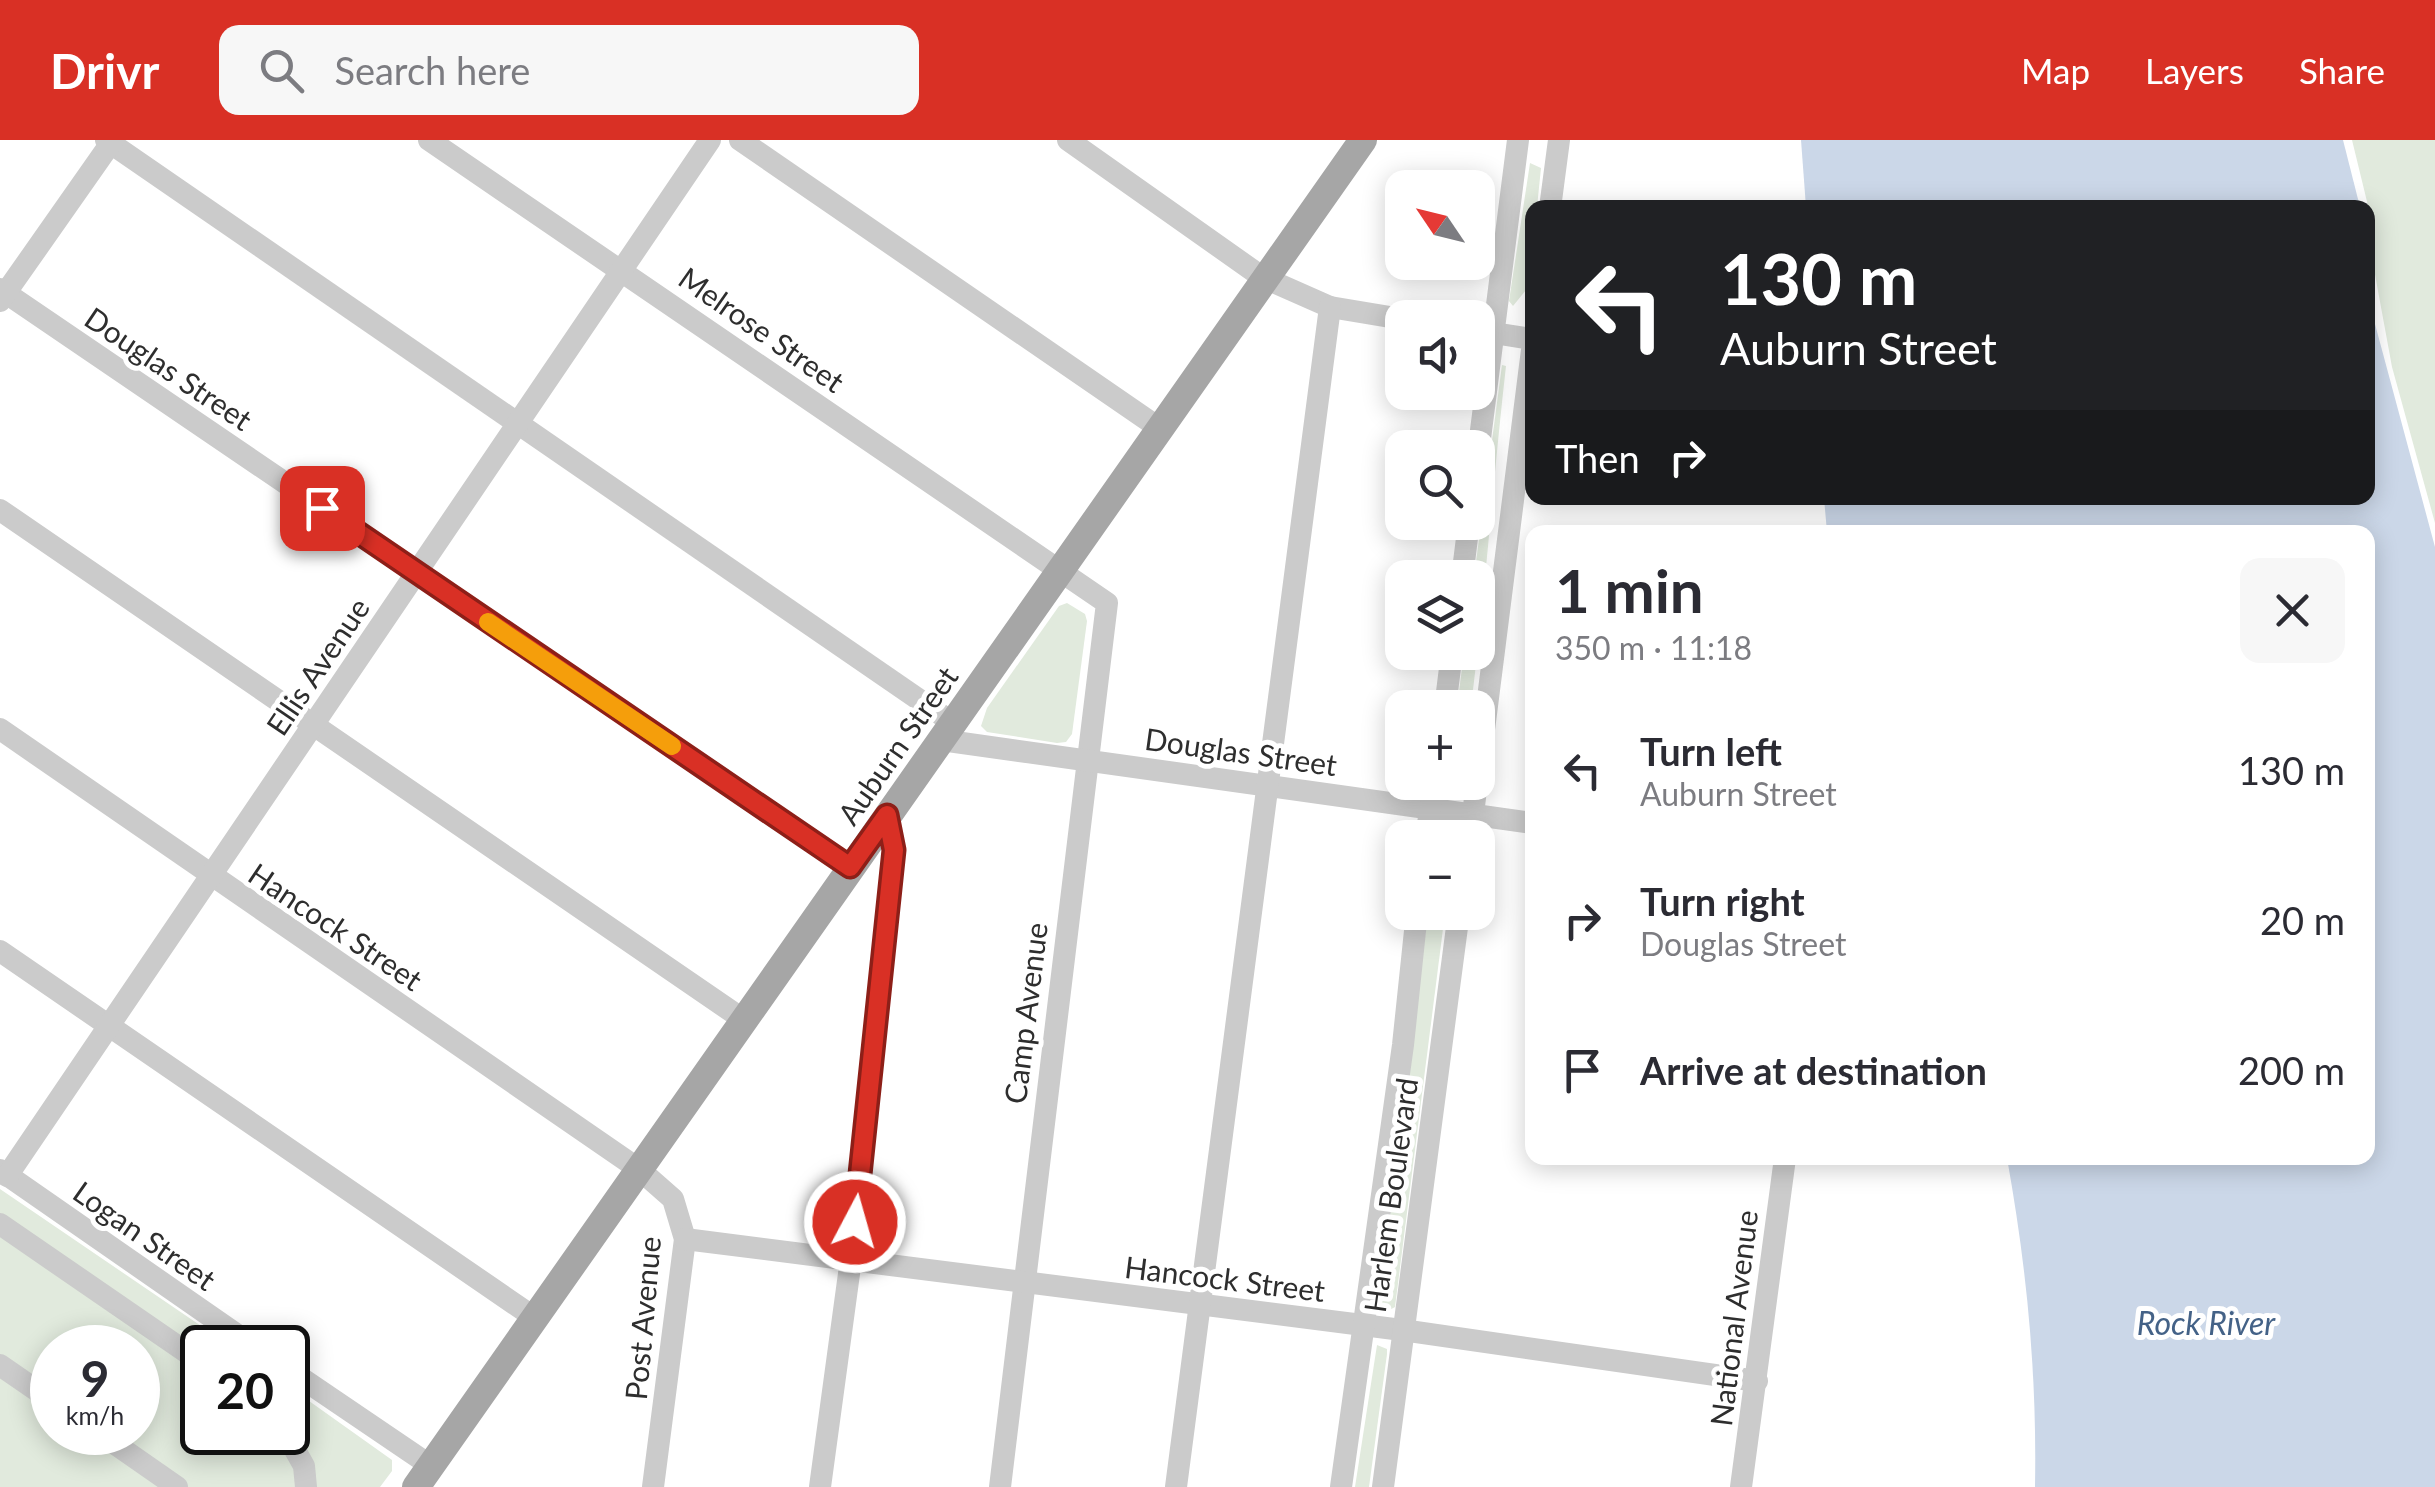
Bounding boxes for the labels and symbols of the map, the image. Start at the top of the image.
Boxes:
north arrow [1385,170,1495,280]
street label: Melrose Street [673,259,852,399]
street label: Douglas Street [79,299,260,437]
pin [280,466,365,551]
street label: Ellis Avenue [258,591,376,741]
street label: Auburn Street [829,659,965,831]
street label: Douglas Street [1143,720,1340,782]
street label: Hancock Street [242,855,430,997]
street label: Camp Avenue [996,920,1054,1106]
street label: Harlem Boulevard [1356,1076,1424,1314]
position arrow [803,1170,907,1274]
street label: Logan Street [67,1173,223,1297]
street label: National Avenue [1702,1208,1764,1428]
street label: Post Avenue [617,1235,667,1401]
street label: Hancock Street [1123,1248,1327,1308]
water label: Rock River [2137,1303,2276,1342]
speed limit sign: 20 [180,1325,310,1455]

